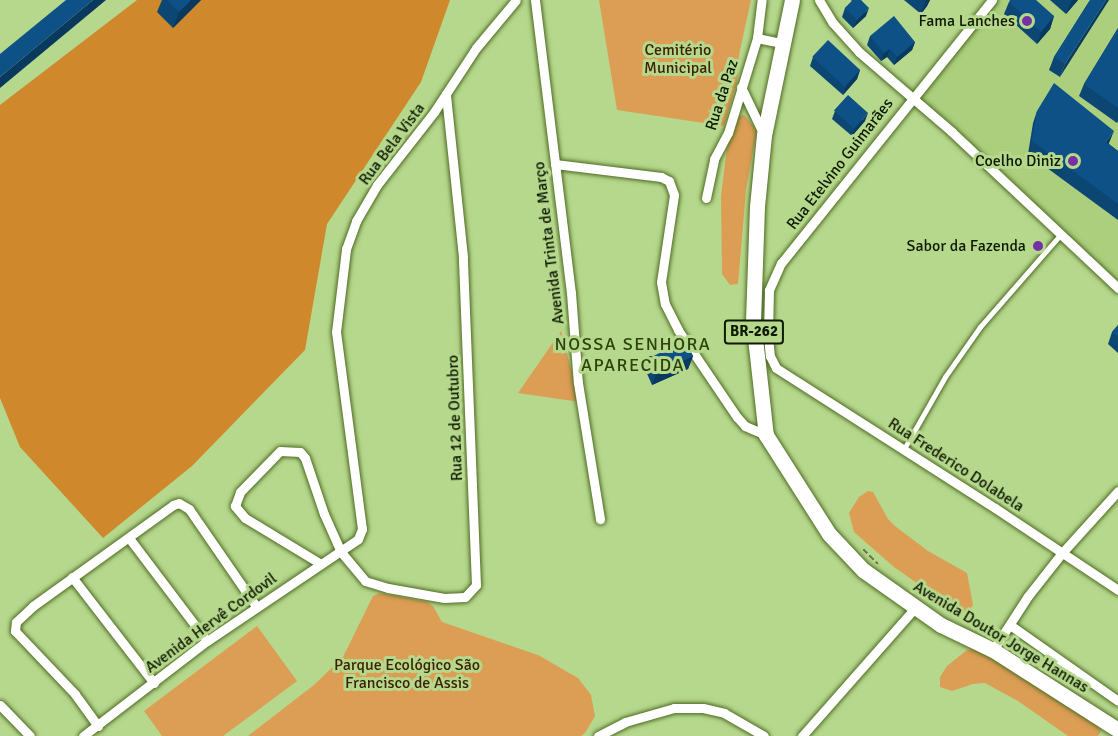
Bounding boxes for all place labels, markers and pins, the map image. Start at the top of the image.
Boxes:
place label: Fama Lanches [918,11,1015,31]
marker: Fama Lanches [1020,14,1034,28]
place label: Coelho Diniz [975,151,1061,171]
marker: Coelho Diniz [1066,154,1080,168]
place label: Sabor da Fazenda [907,236,1026,256]
marker: Sabor da Fazenda [1031,239,1045,253]

